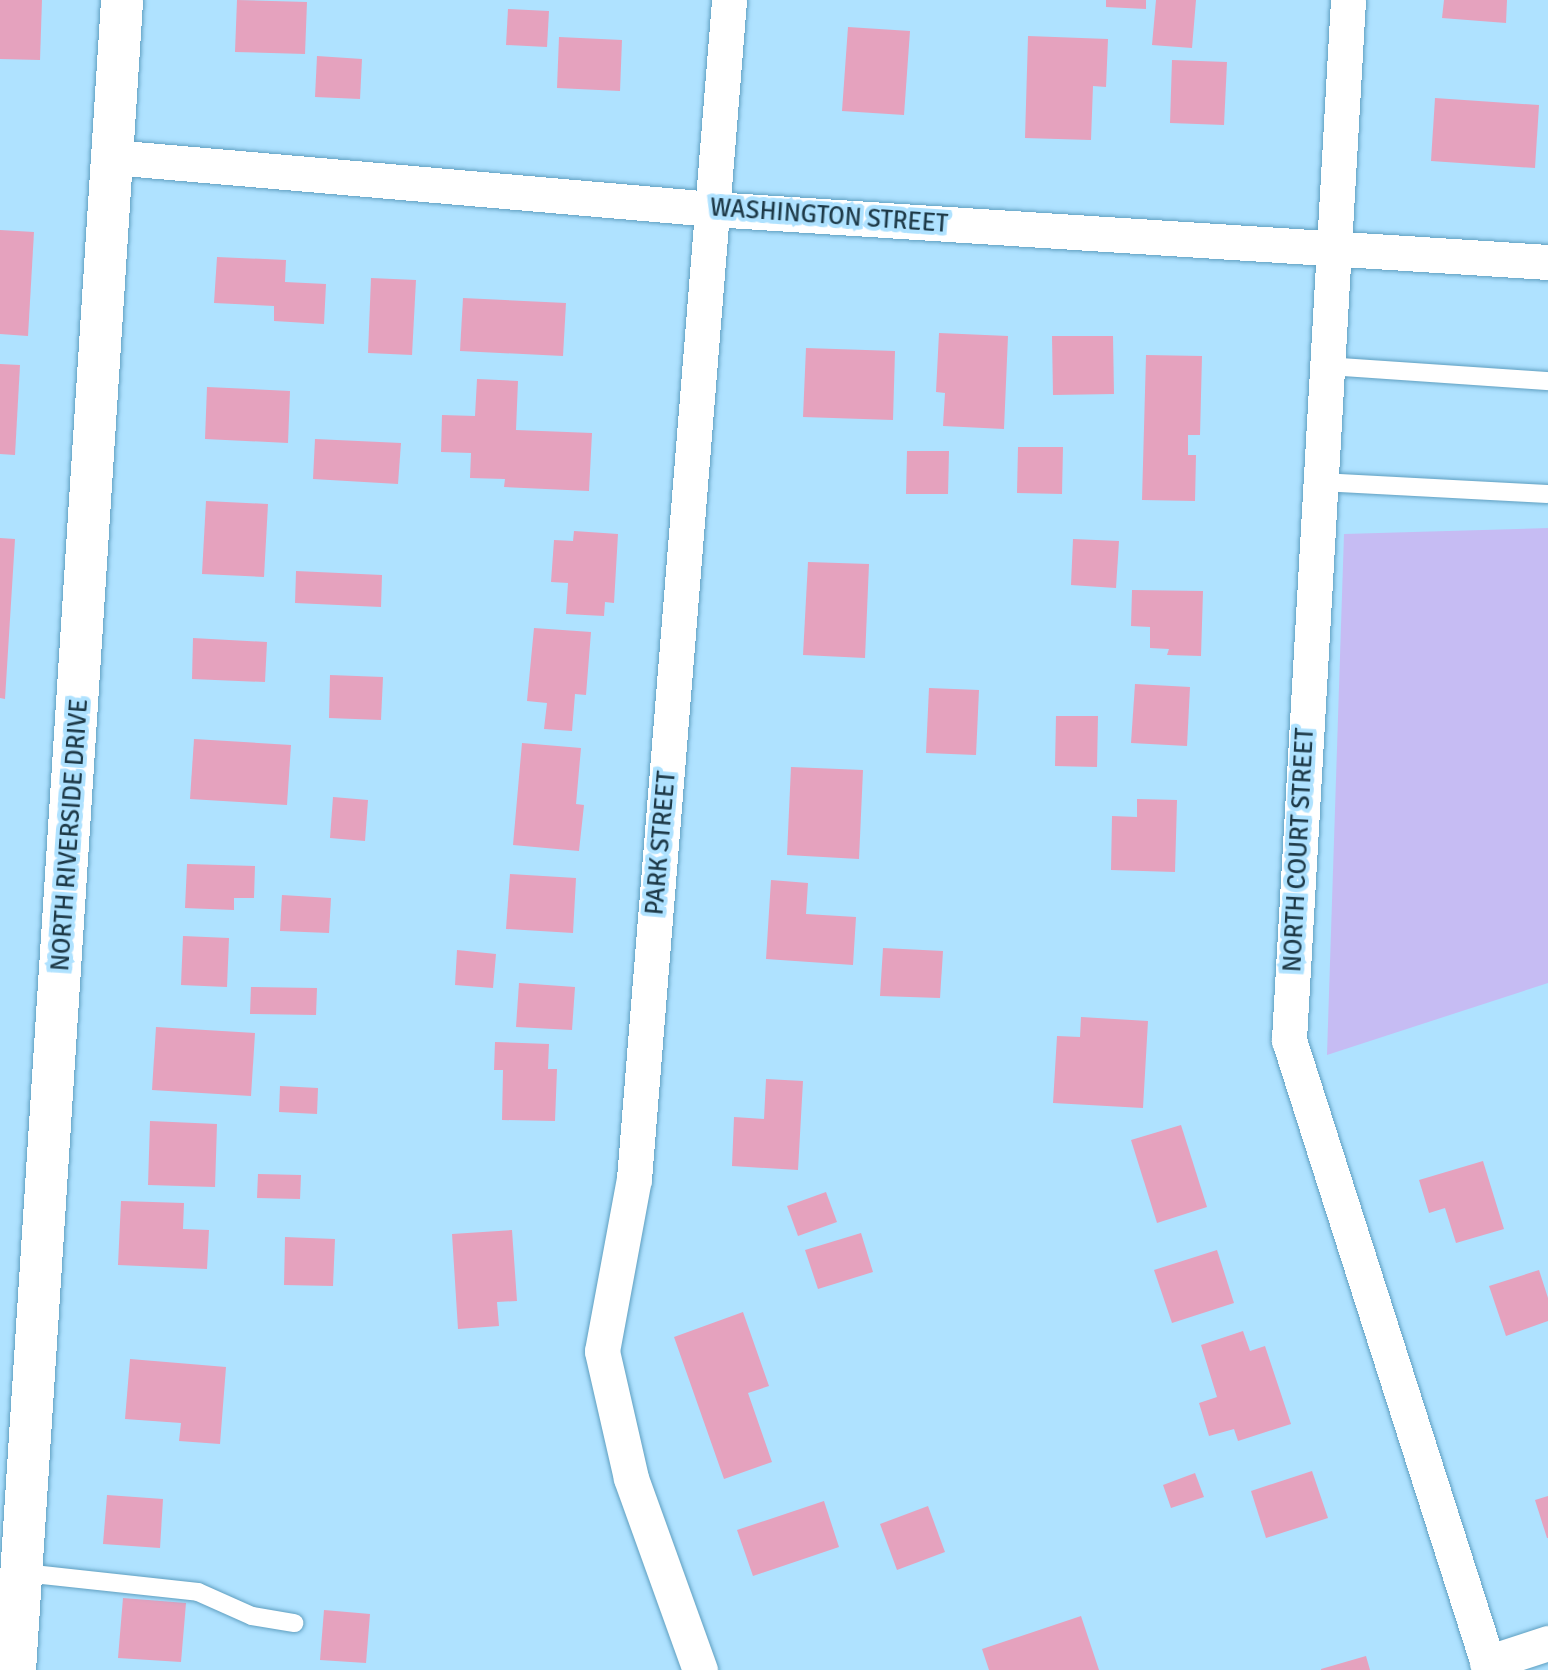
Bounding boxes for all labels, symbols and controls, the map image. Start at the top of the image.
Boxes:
street label: WASHINGTON STREET [709,193,949,239]
street label: NORTH RIVERSIDE DRIVE [46,698,94,972]
street label: NORTH COURT STREET [1278,727,1320,973]
street label: PARK STREET [640,770,682,916]

